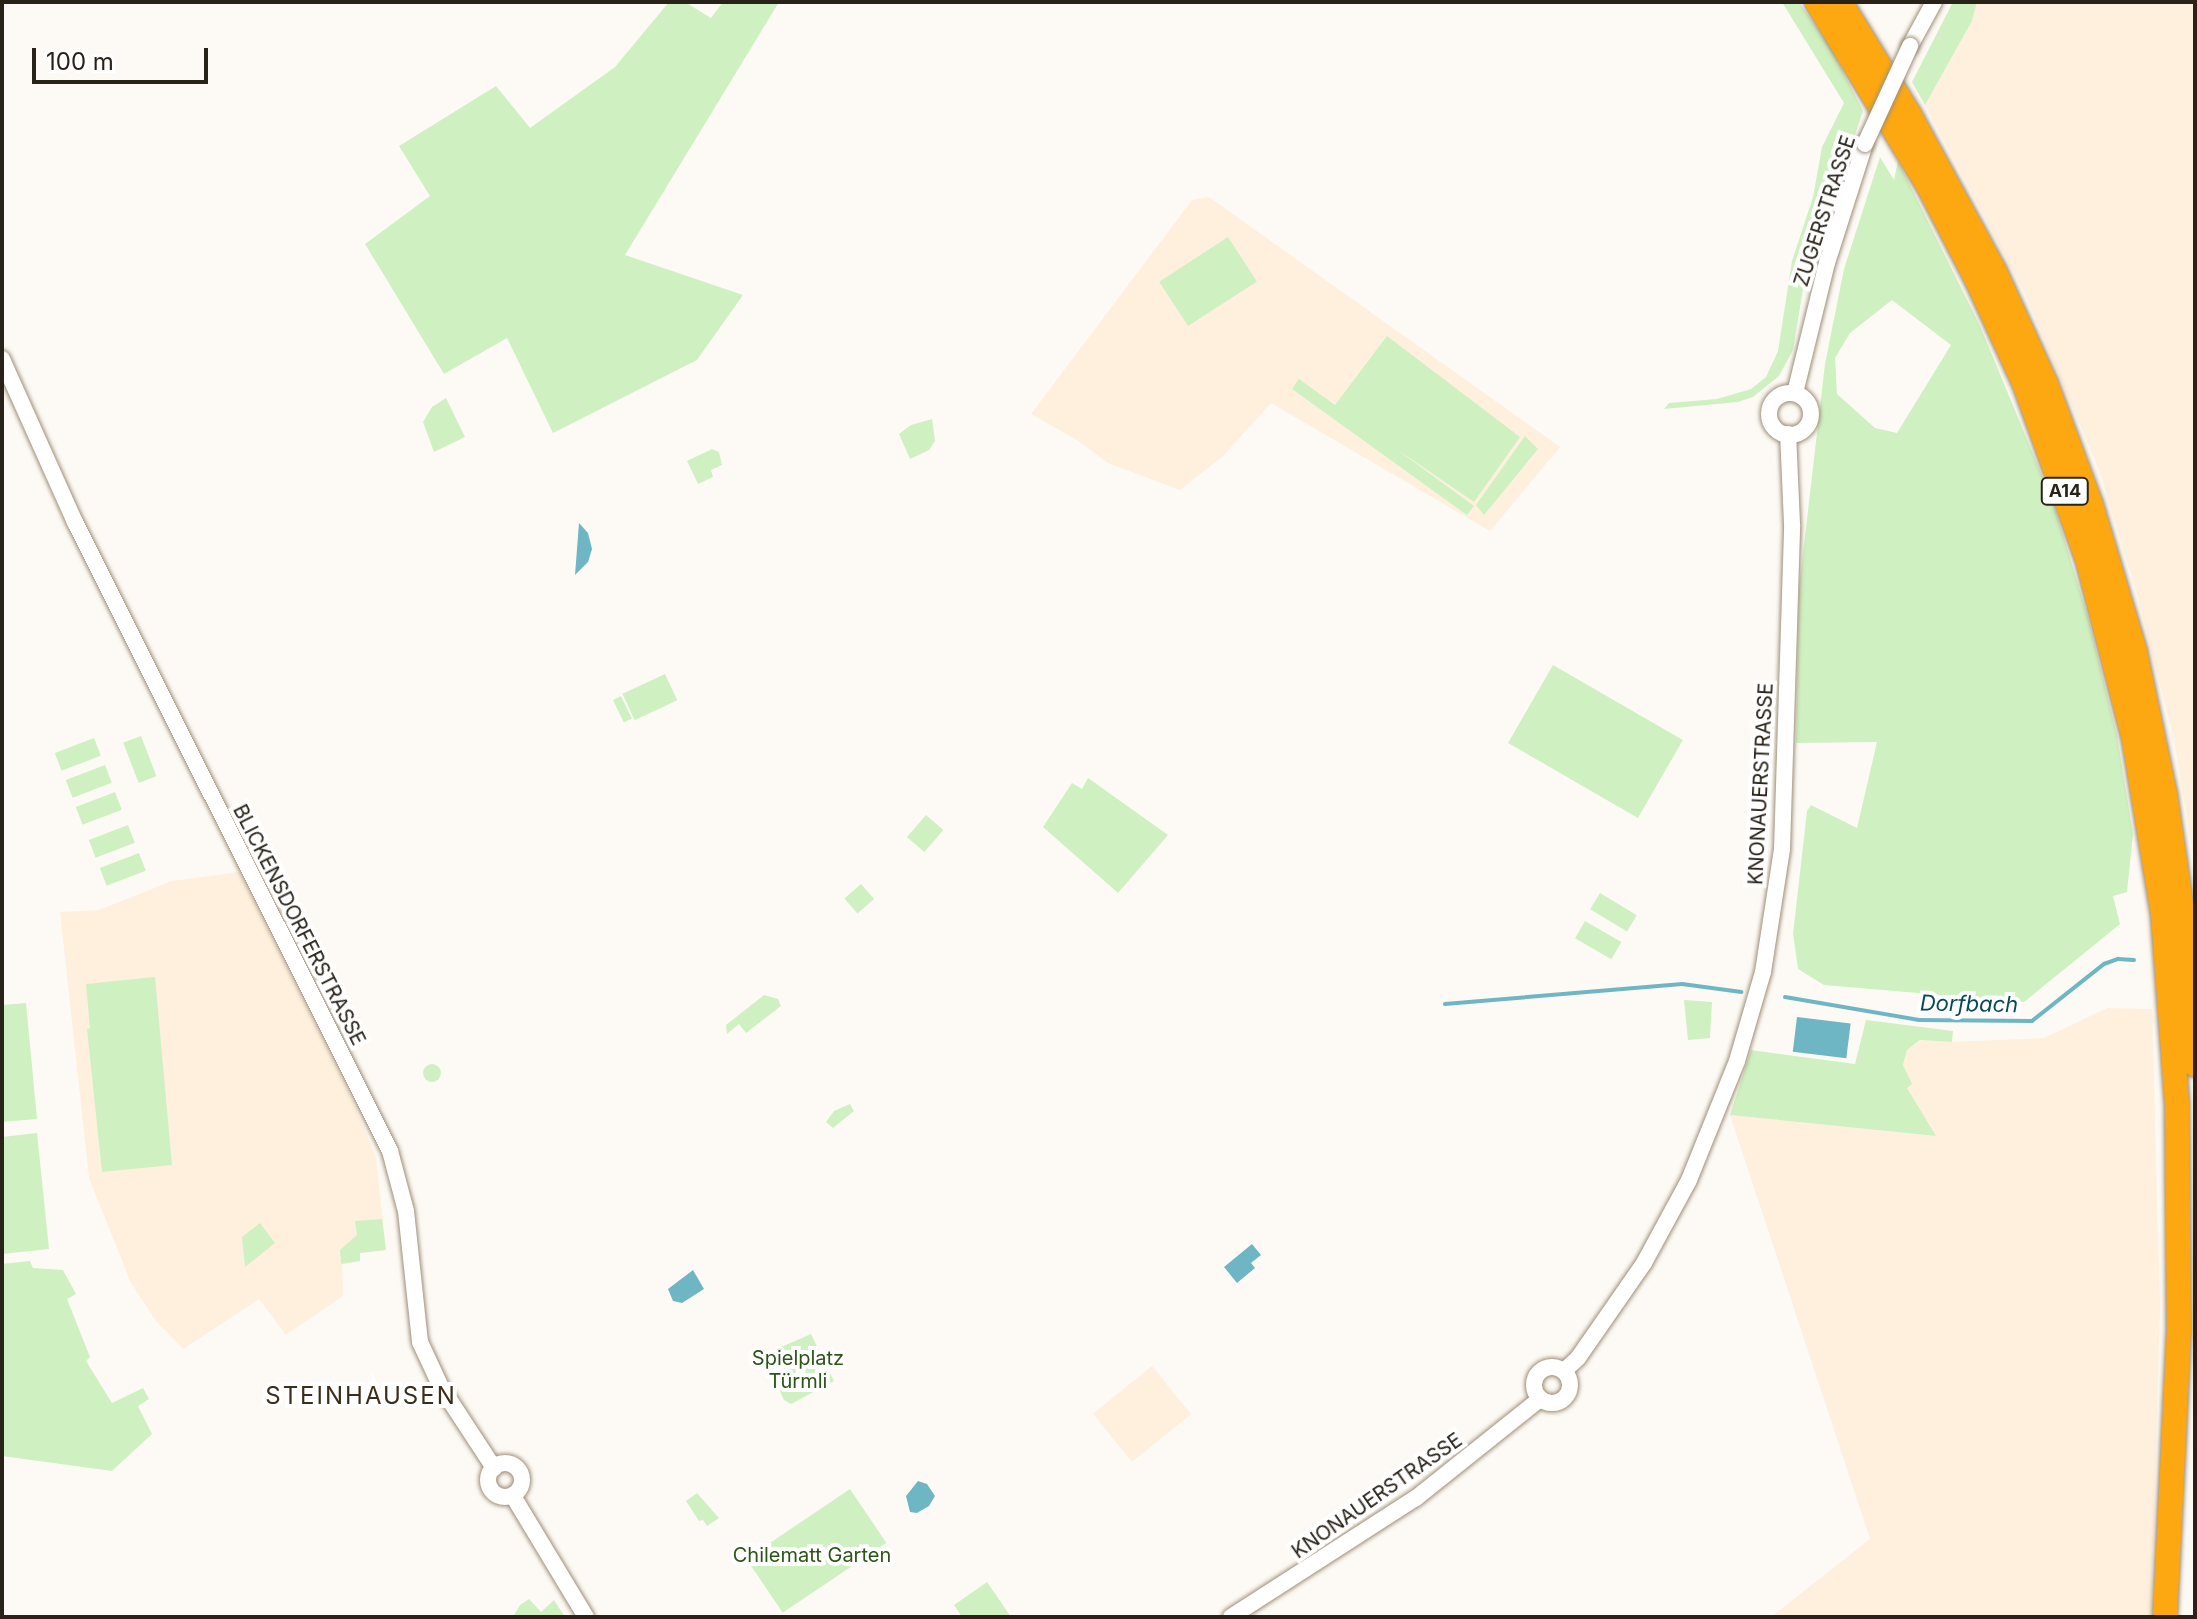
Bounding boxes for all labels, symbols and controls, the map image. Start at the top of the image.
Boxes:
scale bar [36,32,212,82]
text: 100 m [46,47,114,76]
street label: ZUGERSTRASSE [1789,132,1861,290]
road number: A14 [2039,477,2091,505]
street label: KNONAUERSTRASSE [1744,682,1778,886]
street label: BLICKENSDORFERSTRASSE [228,801,370,1049]
water label: Dorfbach [1920,990,2018,1018]
park label: Spielplatz Türmli [752,1346,844,1393]
district label: STEINHAUSEN [265,1382,457,1410]
street label: KNONAUERSTRASSE [1287,1428,1467,1564]
park label: Chilematt Garten [733,1543,891,1567]

